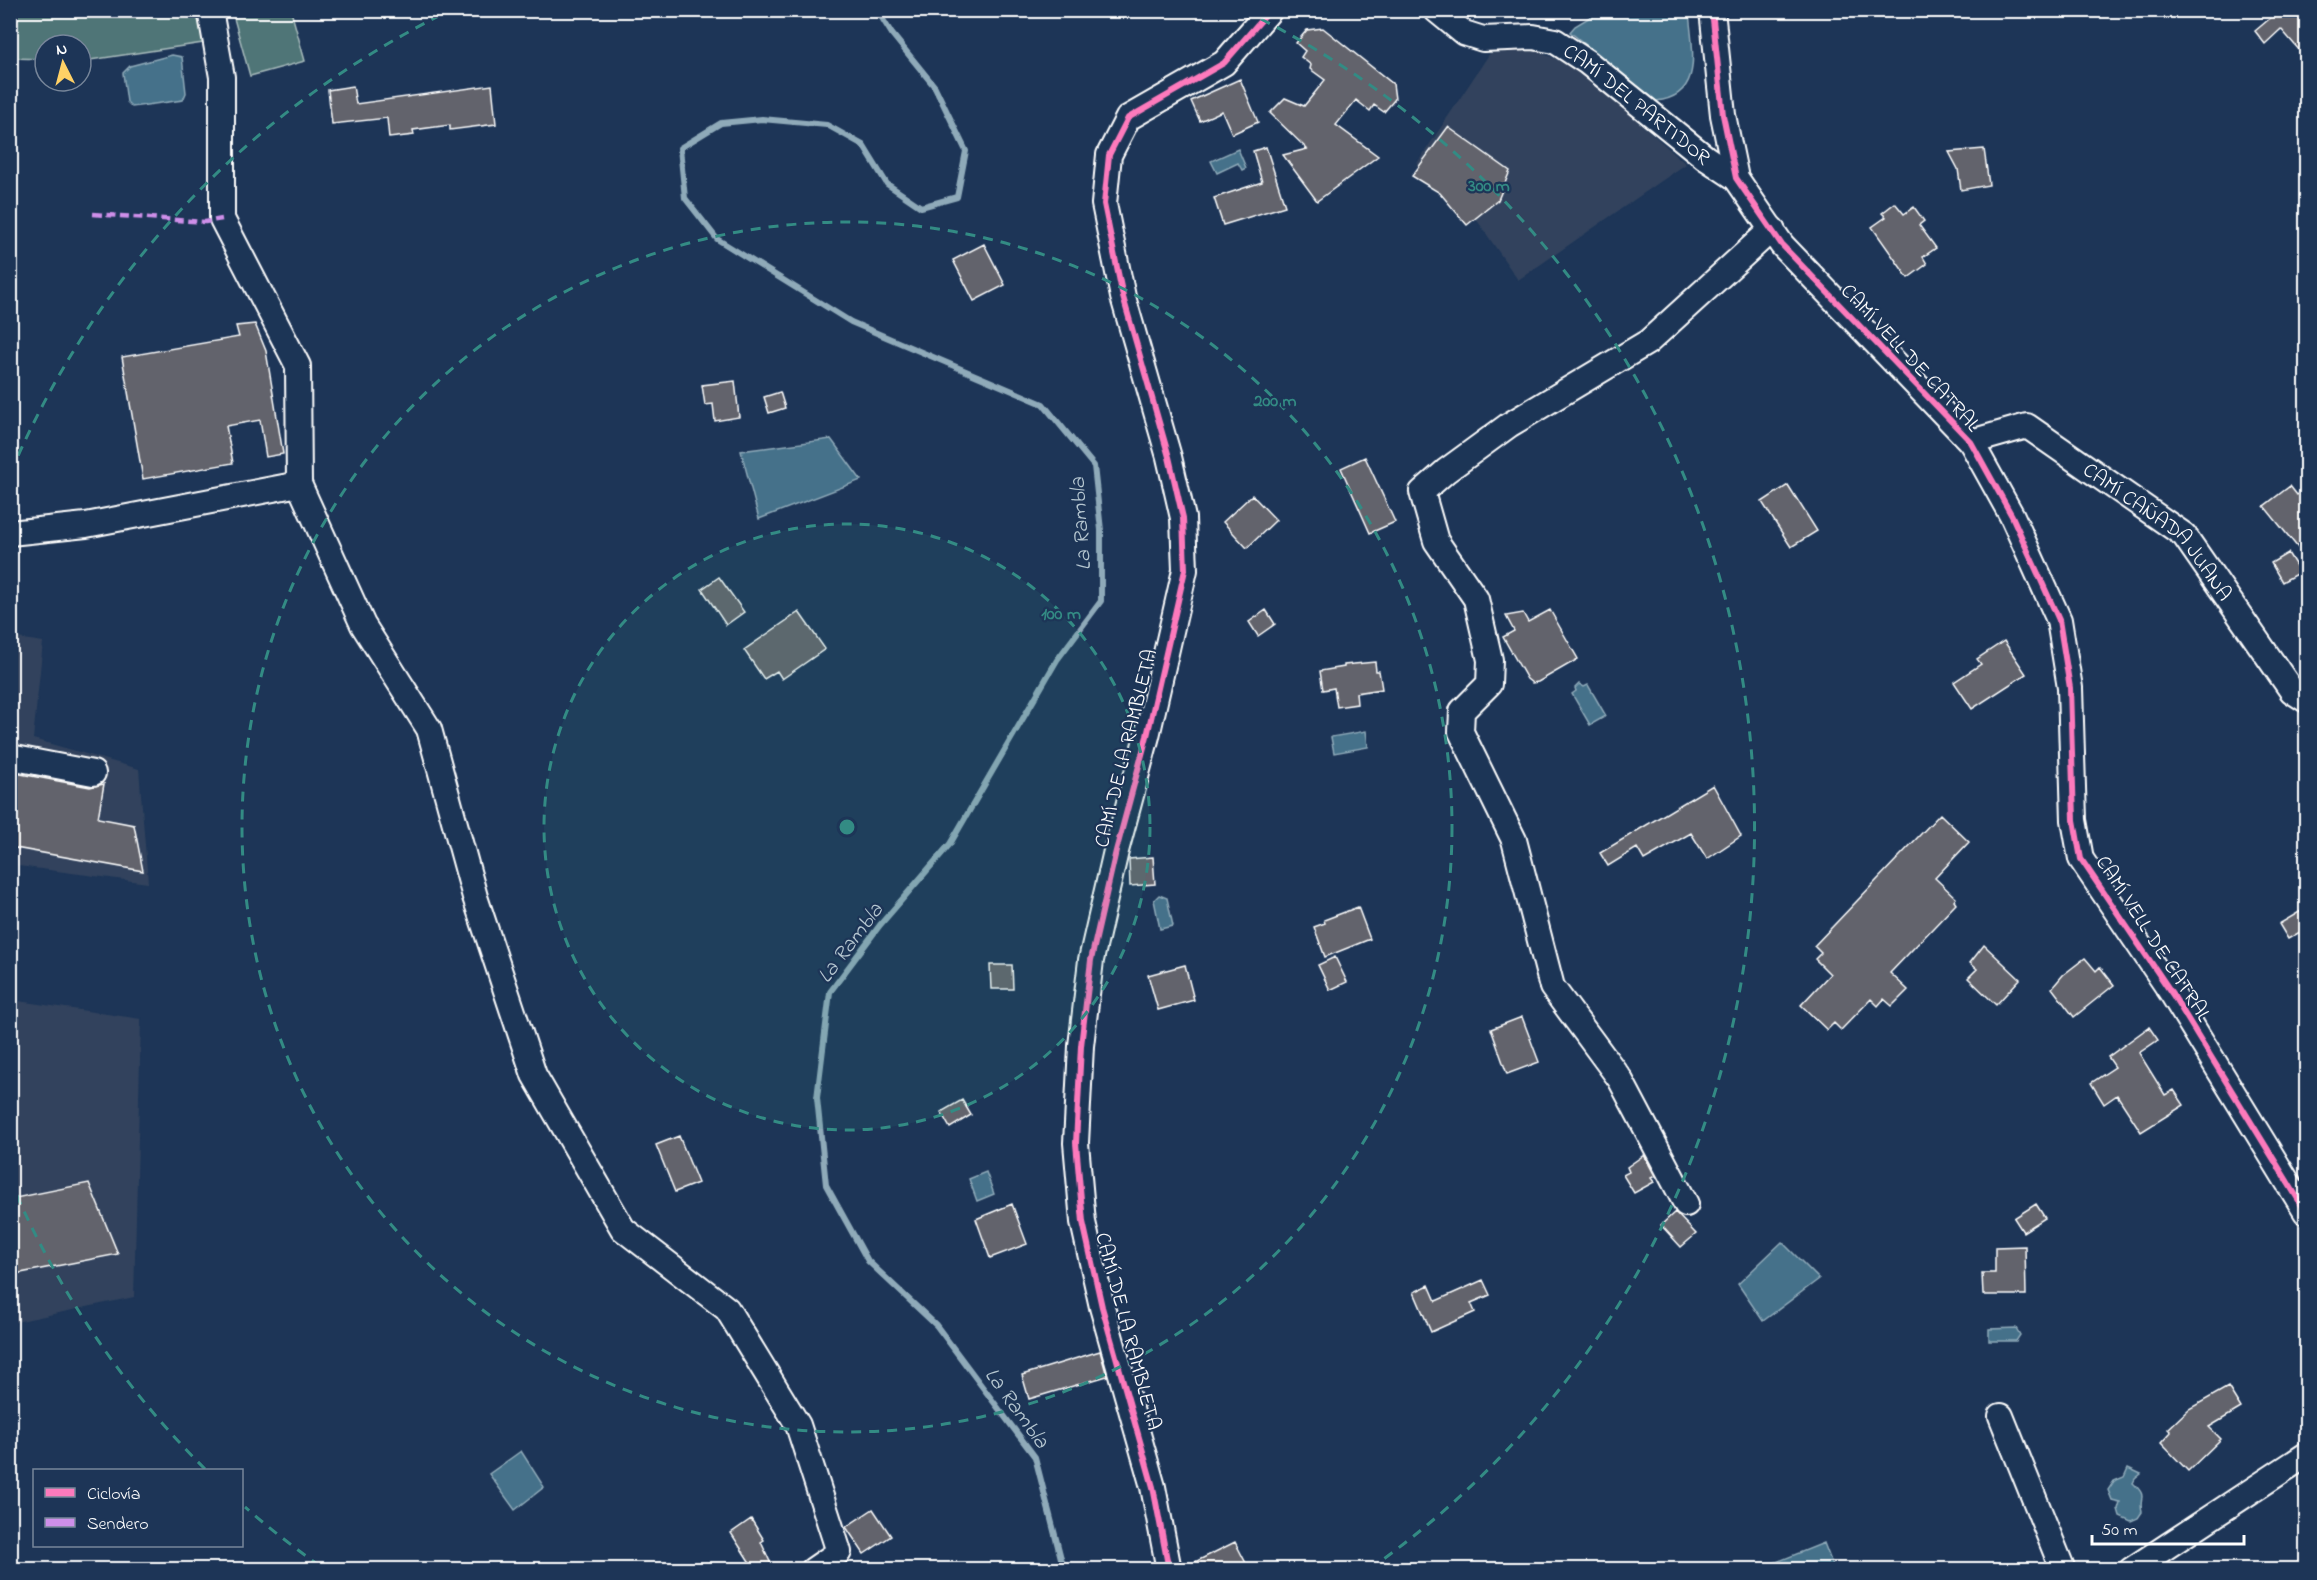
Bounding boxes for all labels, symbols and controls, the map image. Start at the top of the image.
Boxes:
north arrow [33,33,93,93]
street label: CAMÍ DEL PARTIDOR [1557,37,1716,173]
text: N [55,38,68,63]
text: 300 m [1467,174,1510,200]
street label: CAMÍ VELL DE CATRAL [1833,278,1986,439]
text: 200 m [1253,389,1297,415]
street label: CAMÍ CAÑADA JUANA [2076,456,2238,608]
water label: La Rambla [1063,475,1101,571]
text: 100 m [1041,602,1081,628]
street label: CAMÍ DE LA RAMBLETA [1088,646,1166,851]
centre of rings [837,817,857,837]
street label: CAMÍ VELL DE CATRAL [2087,850,2218,1028]
water label: La Rambla [811,896,893,991]
street label: CAMÍ DE LA RAMBLETA [1086,1229,1168,1434]
water label: La Rambla [975,1362,1057,1457]
legend [33,1469,243,1547]
text: Ciclovía [87,1482,140,1508]
scale bar [2092,1508,2244,1546]
text: Sendero [87,1512,149,1538]
text: 50 m [2101,1518,2138,1544]

